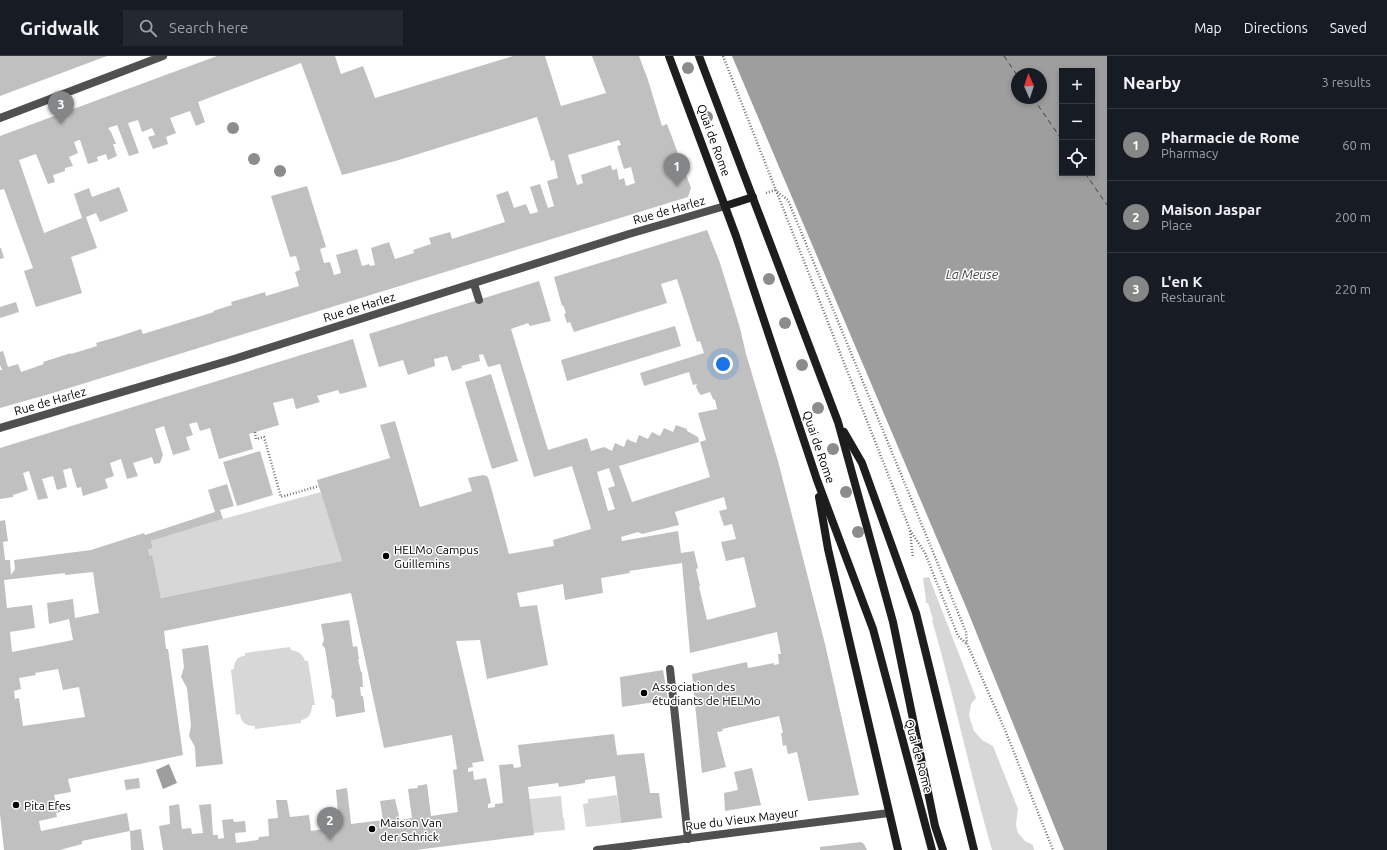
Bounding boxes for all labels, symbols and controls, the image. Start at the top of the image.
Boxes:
search box [123,10,403,46]
text: Gridwalk [20,17,99,39]
icon: search [137,17,159,39]
text: Search here [169,19,248,36]
text: Map [1194,20,1222,36]
text: Directions [1244,20,1308,36]
text: Saved [1330,20,1367,36]
north arrow [1011,68,1047,104]
map controls [1059,68,1095,176]
button: + [1059,68,1095,104]
text: Nearby [1123,73,1181,92]
text: 3 results [1321,75,1371,89]
pin: 3 [48,91,74,124]
street label: Quai de Rome [695,102,733,178]
button: − [1059,104,1095,140]
text: Pharmacie de Rome [1161,129,1300,146]
text: 1 [1132,138,1140,152]
text: 60 m [1342,138,1371,152]
button: locate [1059,140,1095,176]
text: Pharmacy [1161,146,1218,160]
pin: 1 [664,153,690,186]
street label: Rue de Harlez [631,193,707,227]
text: Maison Jaspar [1161,201,1261,218]
text: 2 [1132,210,1140,224]
text: 200 m [1335,210,1371,224]
text: Place [1161,218,1192,232]
water label: La Meuse [946,267,999,281]
text: L'en K [1161,273,1202,290]
text: 3 [1132,282,1140,296]
text: 220 m [1335,282,1371,296]
street label: Rue de Harlez [321,290,397,324]
text: Restaurant [1161,290,1225,304]
your location [713,354,733,374]
street label: Rue de Harlez [12,384,88,418]
street label: Quai de Rome [801,409,837,485]
place label: HELMo Campus Guillemins [394,543,478,570]
marker: HELMo Campus Guillemins [381,551,391,561]
place label: Association des étudiants de HELMo [652,680,761,707]
marker: Association des étudiants de HELMo [639,688,649,698]
street label: Quai de Rome [903,718,935,794]
place label: Pita Efes [24,799,71,812]
marker: Pita Efes [11,800,21,810]
street label: Rue du Vieux Mayeur [685,806,800,832]
pin: 2 [317,807,343,840]
place label: Maison Van der Schrick [380,816,442,843]
marker: Maison Van der Schrick [367,824,377,834]

